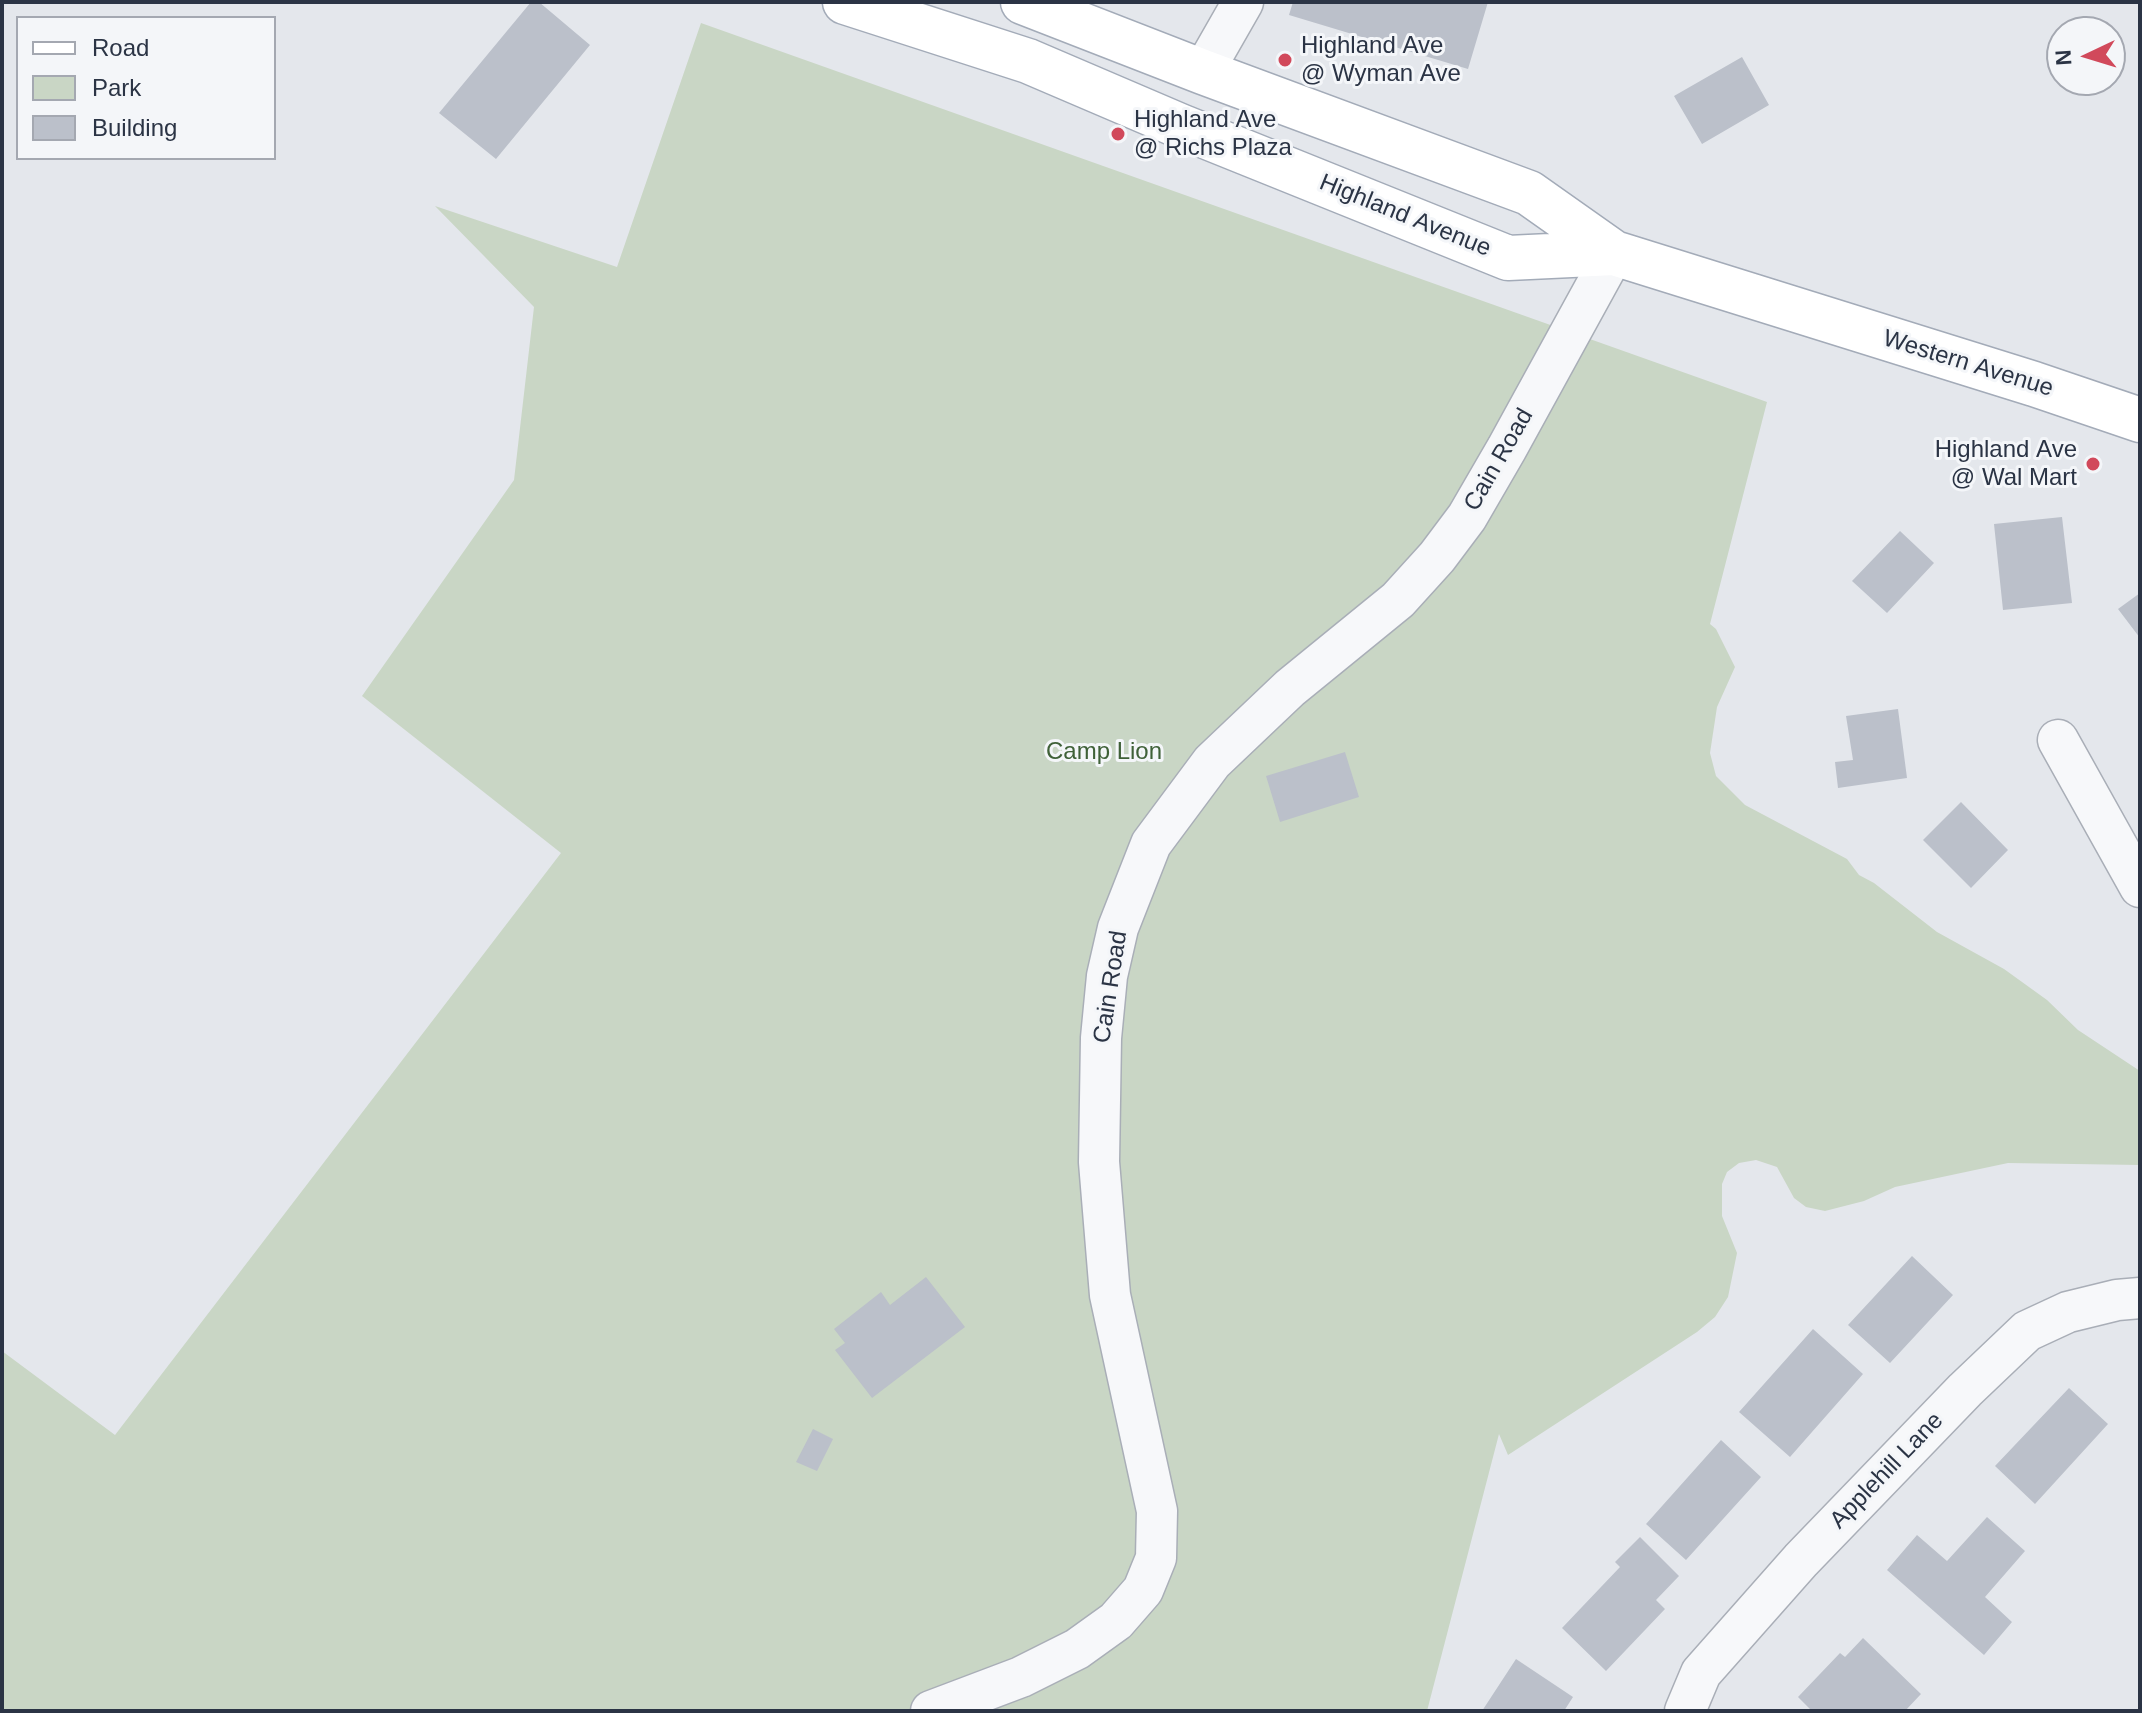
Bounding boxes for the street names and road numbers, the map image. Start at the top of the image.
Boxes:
street label: Highland Avenue [1315,168,1495,264]
street label: Western Avenue [1879,324,2057,404]
street label: Cain Road [1458,404,1540,516]
street label: Cain Road [1088,929,1134,1045]
street label: Applehill Lane [1824,1407,1950,1535]

